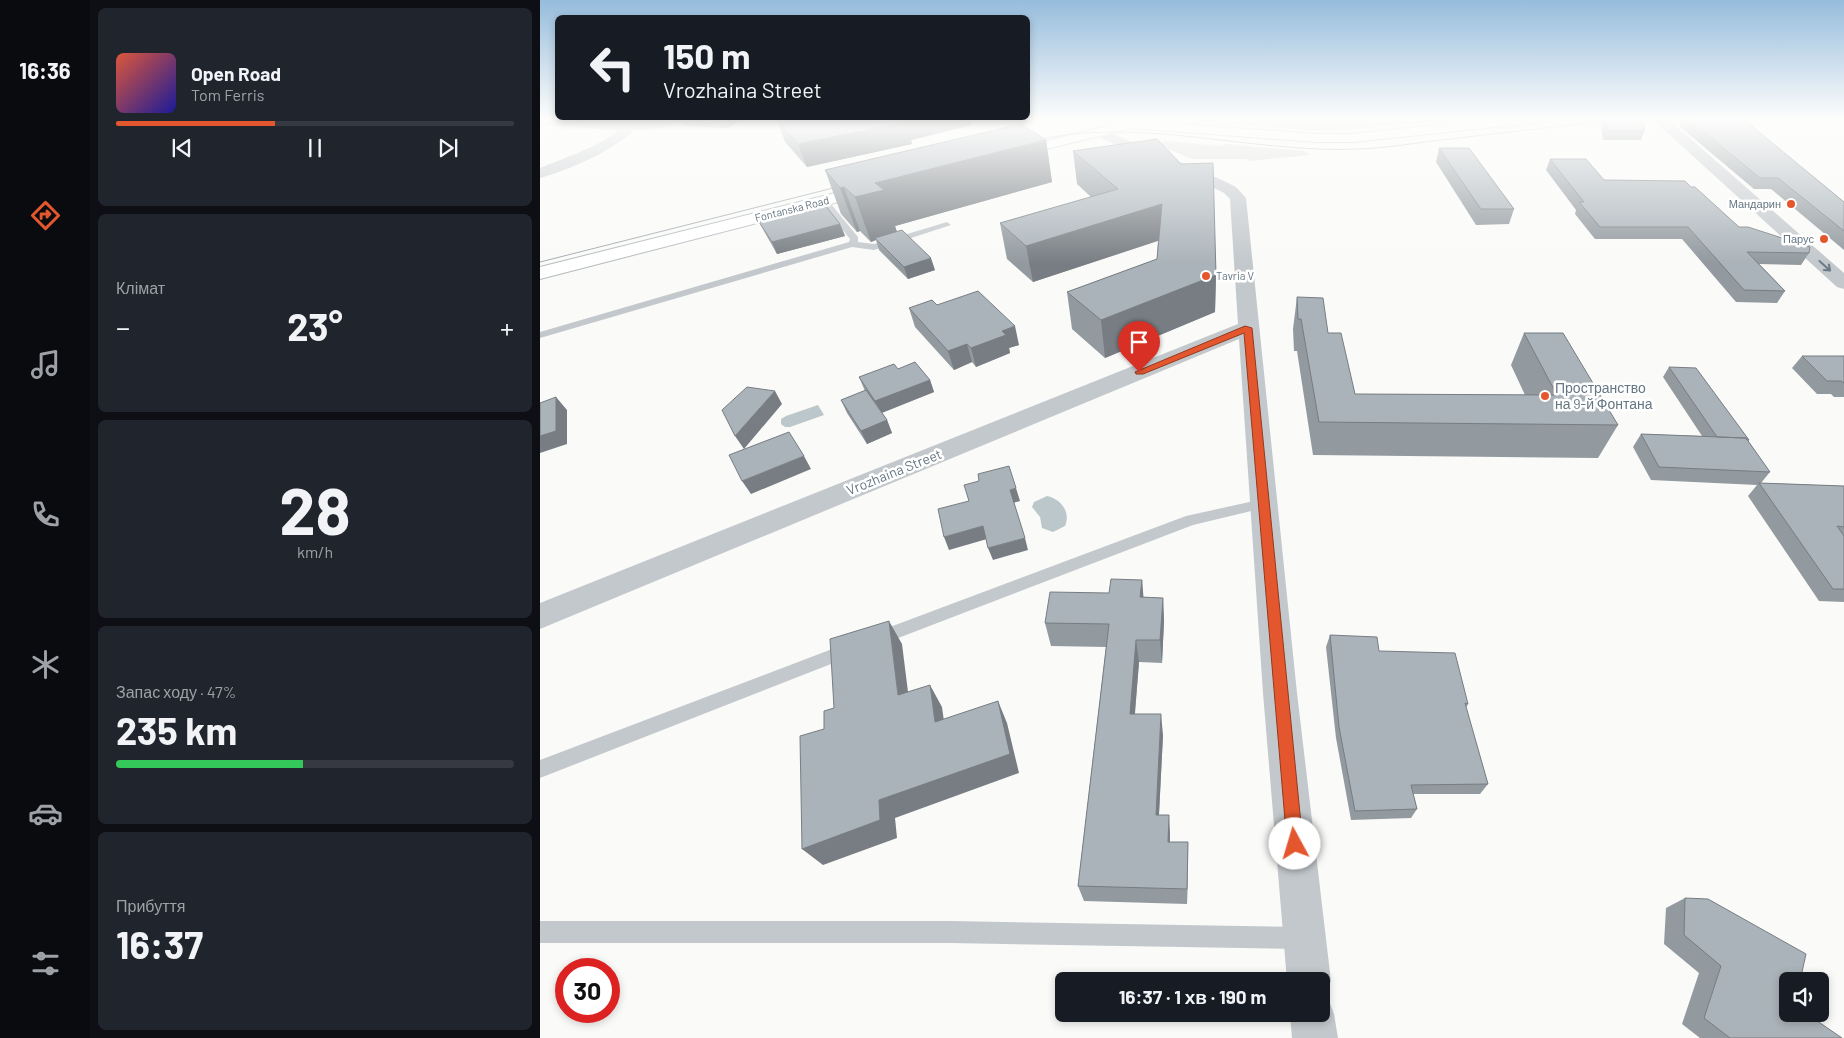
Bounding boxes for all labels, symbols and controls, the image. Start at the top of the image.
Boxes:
text: 150 m [663,34,750,76]
icon: left [580,35,645,100]
text: 16:36 [19,57,71,83]
text: Open Road [191,62,281,85]
text: Vrozhaina Street [663,76,822,102]
text: Tom Ferris [191,85,265,104]
icon: previous [168,134,196,162]
icon: pause [301,134,329,162]
icon: next [434,134,462,162]
street label: Fontanska Road [753,193,830,224]
place label: Мандарин [1729,197,1781,210]
icon: directions [28,198,63,233]
marker: Мандарин [1785,198,1797,210]
place label: Парус [1783,232,1814,245]
marker: Парус [1818,233,1830,245]
one-way arrow [1818,260,1831,272]
place label: Tavria V [1216,269,1255,282]
marker: Tavria V [1200,270,1212,282]
text: Клімат [116,278,165,297]
text: 23° [287,303,343,349]
text: − [116,310,130,344]
text: + [500,310,514,344]
pin [1118,321,1160,372]
icon: arrive [1125,328,1153,356]
icon: music [28,347,63,382]
place label: Пространство на 9-й Фонтана [1555,379,1653,412]
marker: Пространство на 9-й Фонтана [1539,390,1551,402]
street label: Vrozhaina Street [844,445,944,498]
text: 28 [279,470,351,548]
icon: phone [28,497,63,532]
text: km/h [297,542,333,561]
icon: climate [28,647,63,682]
text: Запас ходу · 47% [116,682,236,701]
text: 235 km [116,707,237,753]
icon: car [28,796,63,831]
position arrow [1268,817,1320,869]
text: Прибуття [116,896,185,915]
text: 16:37 [116,921,203,967]
icon: filters [28,946,63,981]
speed limit sign: 30 [555,958,620,1023]
map controls [1779,972,1829,1022]
button: sound [1779,972,1829,1022]
text: 16:37 · 1 хв · 190 m [1119,985,1266,1008]

